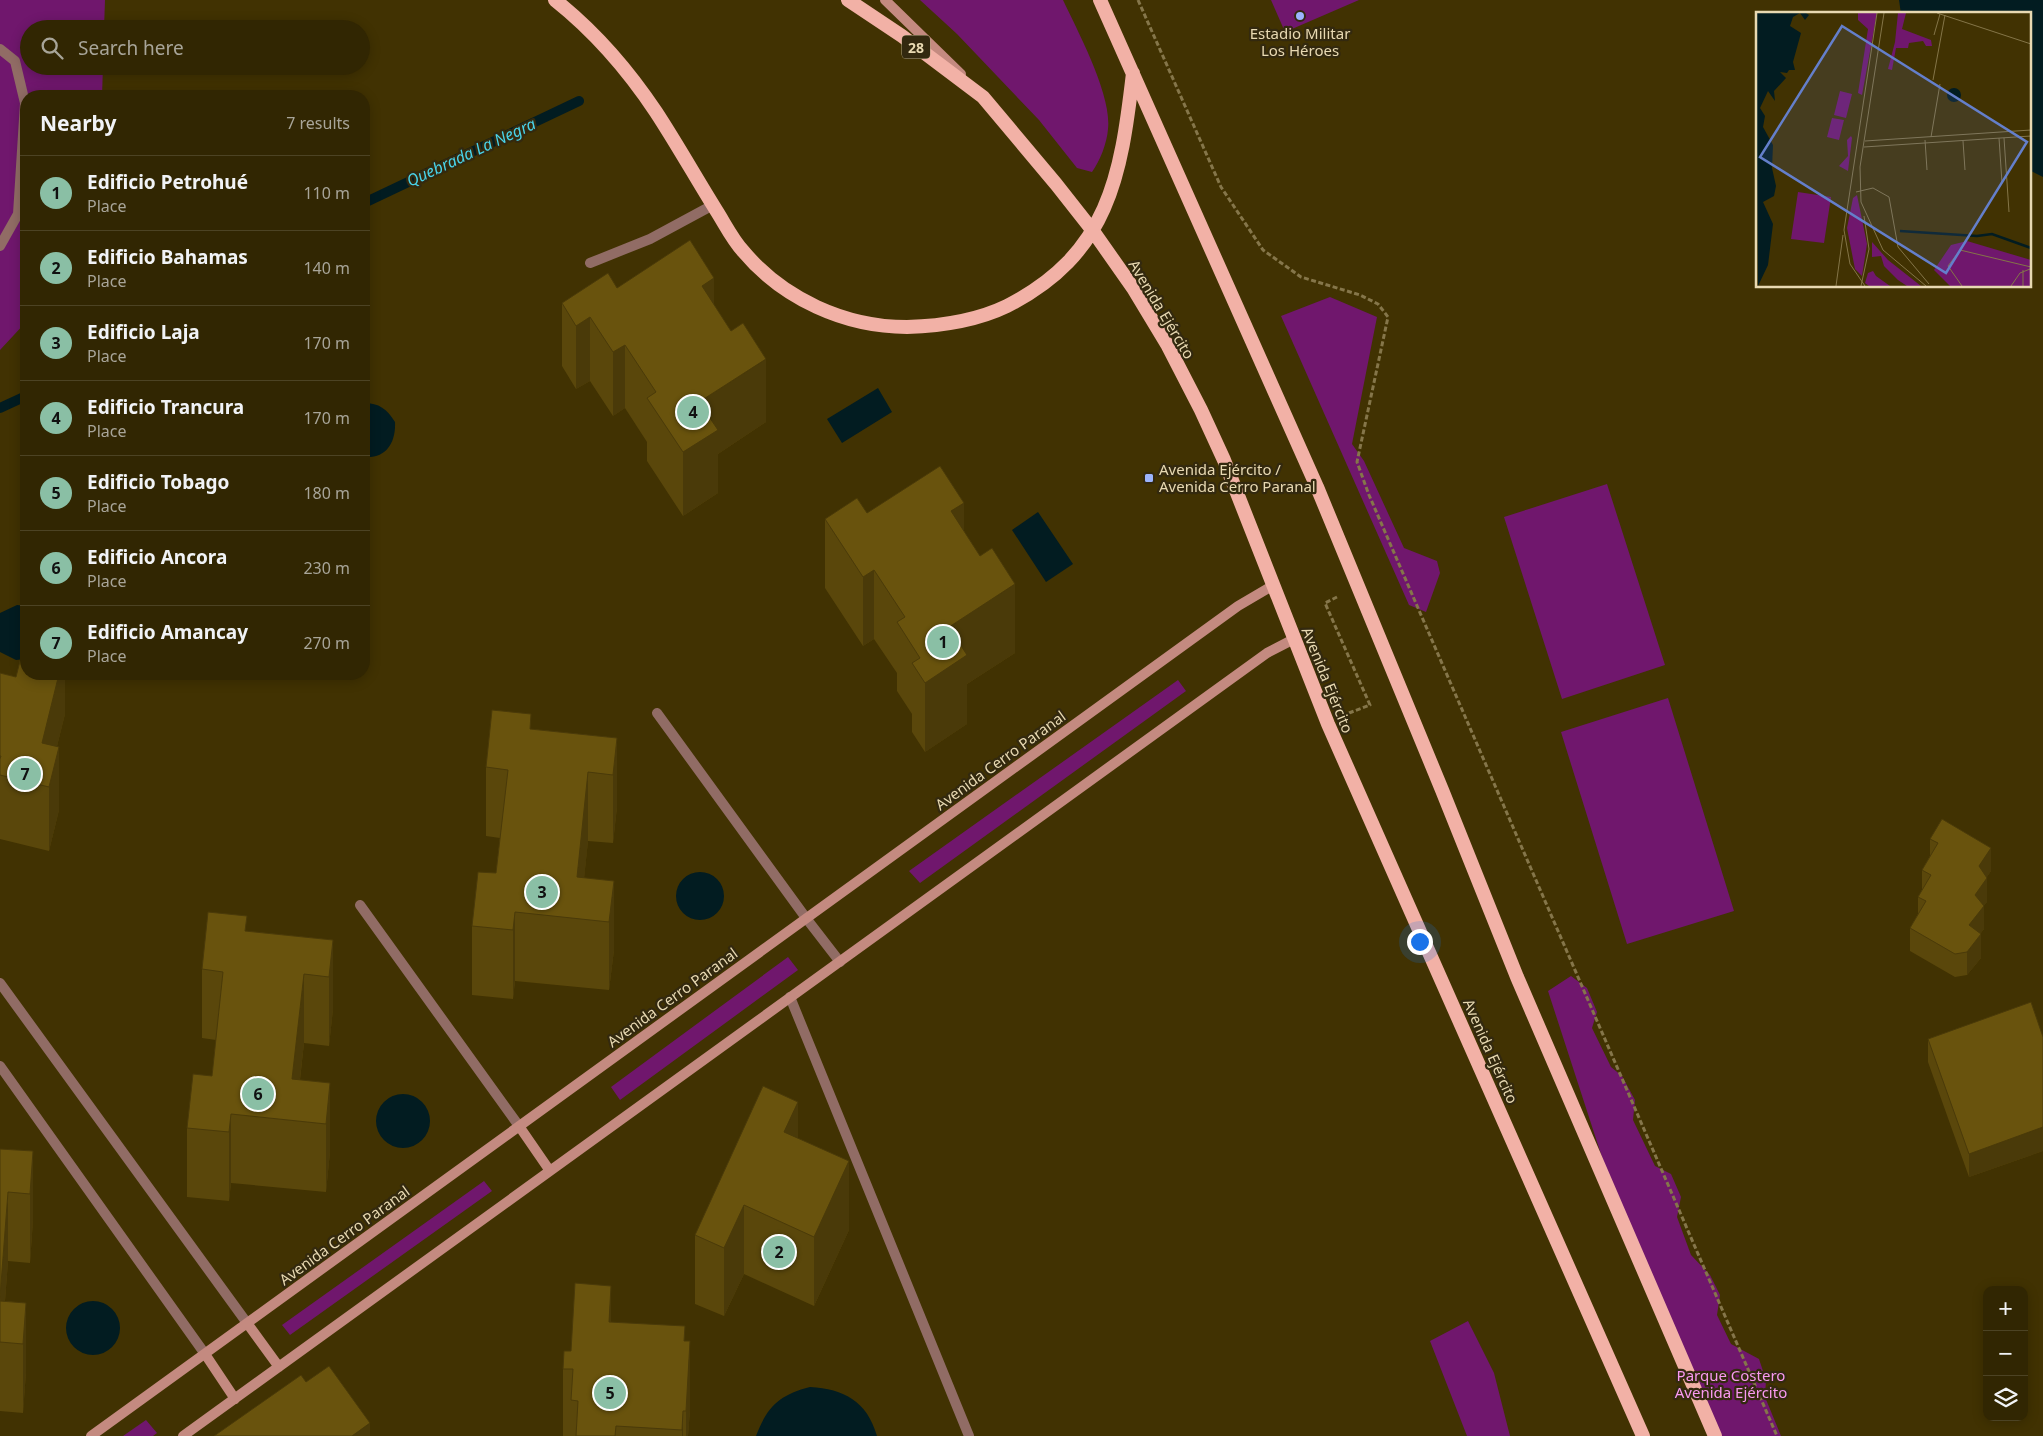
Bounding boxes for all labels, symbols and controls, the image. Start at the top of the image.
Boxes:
marker: Estadio Militar Los Héroes [1294,10,1306,22]
inset map [1756,12,2030,288]
search box [20,20,370,75]
place label: Estadio Militar Los Héroes [1250,23,1350,60]
icon: search [38,34,66,62]
text: Search here [78,35,184,61]
road number: 28 [902,36,930,58]
text: Nearby [40,109,116,137]
text: 7 results [286,112,350,134]
water label: Quebrada La Negra [403,112,539,192]
text: Edificio Petrohué [87,169,248,195]
text: 1 [51,182,61,204]
text: 110 m [303,182,350,204]
text: Place [87,195,127,217]
text: Edificio Bahamas [87,244,248,270]
street label: Avenida Ejército [1124,256,1200,362]
text: 2 [51,257,61,279]
text: 140 m [303,257,350,279]
text: Place [87,270,127,292]
text: Edificio Laja [87,319,200,345]
text: 3 [51,332,61,354]
text: 170 m [303,332,350,354]
text: Place [87,345,127,367]
pin: 4 [677,393,709,431]
text: Edificio Trancura [87,394,244,420]
text: 4 [51,407,61,429]
text: 170 m [303,407,350,429]
text: Place [87,420,127,442]
place label: Avenida Ejército / Avenida Cerro Paranal [1159,459,1316,496]
text: Edificio Tobago [87,469,229,495]
marker: Avenida Ejército / Avenida Cerro Paranal [1143,472,1155,484]
text: 5 [51,482,61,504]
text: 180 m [303,482,350,504]
text: Place [87,495,127,517]
text: Edificio Ancora [87,544,227,570]
text: 6 [51,557,61,579]
text: 230 m [303,557,350,579]
text: Place [87,570,127,592]
text: Edificio Amancay [87,619,248,645]
pin: 1 [927,623,959,661]
street label: Avenida Ejército [1298,624,1358,736]
text: 7 [51,632,61,654]
text: 270 m [303,632,350,654]
text: Place [87,645,127,667]
street label: Avenida Cerro Paranal [931,706,1069,814]
pin: 7 [9,755,41,793]
pin: 3 [526,873,558,911]
your location [1407,929,1433,955]
street label: Avenida Cerro Paranal [603,943,741,1051]
street label: Avenida Ejército [1459,996,1523,1106]
pin: 6 [242,1075,274,1113]
street label: Avenida Cerro Paranal [275,1181,413,1289]
pin: 2 [763,1233,795,1271]
map controls [1983,1286,2028,1421]
button: + [1983,1286,2028,1331]
button: − [1983,1331,2028,1376]
park label: Parque Costero Avenida Ejército [1675,1365,1787,1402]
pin: 5 [594,1374,626,1412]
button: layers [1983,1376,2028,1421]

